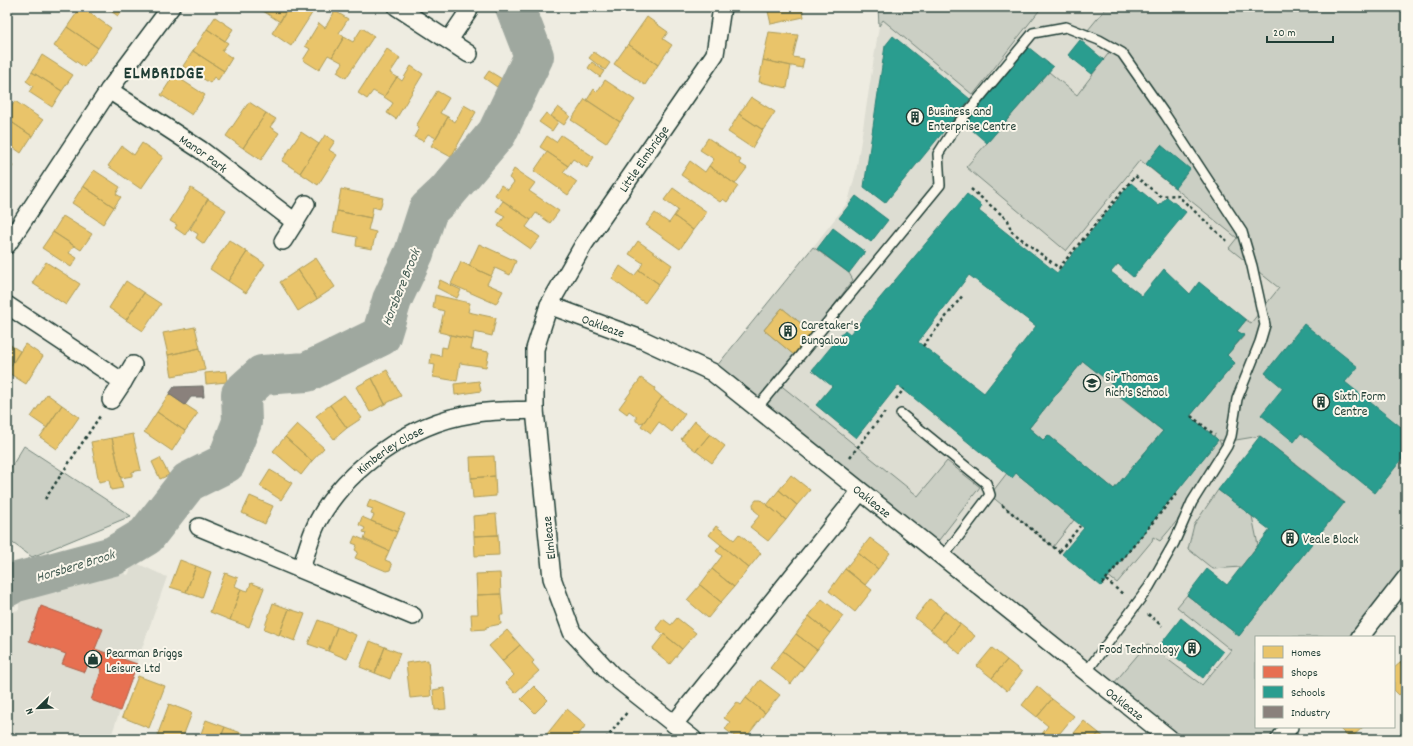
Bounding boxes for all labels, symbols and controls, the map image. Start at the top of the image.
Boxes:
scale bar [1267,18,1333,44]
text: 20 m [1273,25,1296,42]
district label: ELMBRIDGE [124,63,204,87]
place label: Business and Enterprise Centre [928,103,1016,137]
building icon: Business and Enterprise Centre [905,107,925,127]
street label: Little Elmbridge [615,122,675,197]
street label: Manor Park [175,131,231,179]
water label: Horsbere Brook [377,245,427,329]
street label: Oakleaze [578,311,627,344]
place label: Caretaker's Bungalow [801,317,859,351]
building icon: Caretaker's Bungalow [778,321,798,341]
place label: Sir Thomas Rich's School [1105,369,1167,403]
school or university icon: Sir Thomas Rich's School [1082,373,1102,393]
place label: Sixth Form Centre [1334,388,1386,422]
building icon: Sixth Form Centre [1311,392,1331,412]
street label: Kimberley Close [353,422,428,480]
street label: Oakleaze [848,481,894,524]
street label: Elmleaze [539,515,562,560]
building icon: Veale Block [1280,528,1300,548]
place label: Veale Block [1303,531,1358,550]
water label: Horsbere Brook [34,545,119,588]
legend [1255,636,1395,728]
building icon: Food Technology [1182,638,1202,658]
place label: Food Technology [1099,641,1180,660]
place label: Pearman Briggs Leisure Ltd [106,645,183,679]
text: Homes [1291,645,1321,662]
shop icon: Pearman Briggs Leisure Ltd [83,649,103,669]
text: Shops [1291,665,1318,682]
street label: Oakleaze [1100,684,1147,727]
text: Schools [1291,685,1325,702]
north arrow [18,688,58,728]
text: N [22,705,39,717]
text: Industry [1291,705,1331,722]

